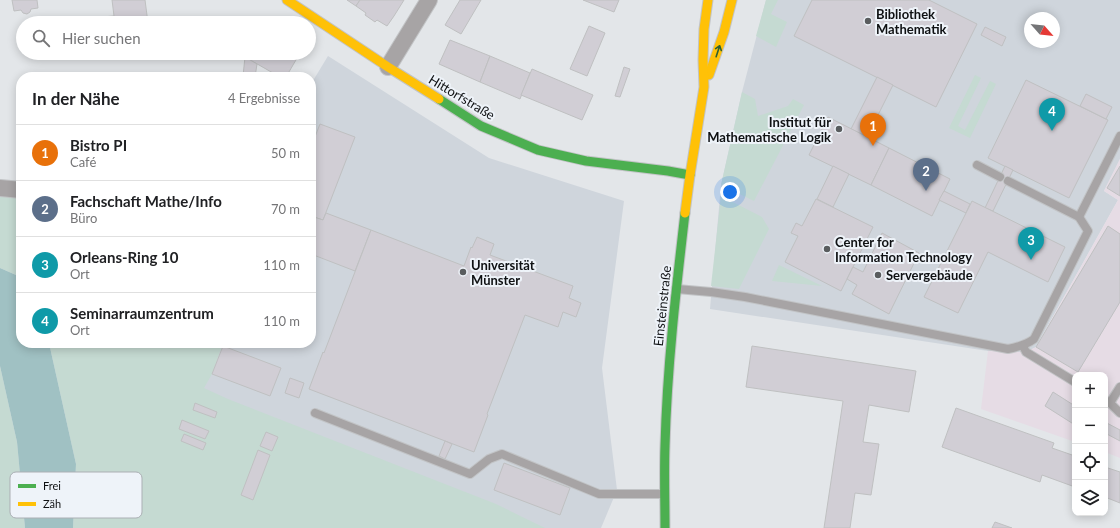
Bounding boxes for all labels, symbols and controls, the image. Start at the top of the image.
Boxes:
place label: Bibliothek Mathematik [876,6,946,37]
north arrow [1024,12,1060,48]
search box [16,16,316,60]
marker: Bibliothek Mathematik [863,16,873,26]
icon: search [30,27,52,49]
text: Hier suchen [62,29,141,47]
one-way arrow [714,45,722,57]
street label: Hittorfstraße [426,71,498,123]
text: In der Nähe [32,88,120,109]
text: 4 Ergebnisse [228,90,300,106]
pin: 4 [1039,98,1065,131]
pin: 1 [860,113,886,146]
place label: Institut für Mathematische Logik [707,114,831,145]
marker: Institut für Mathematische Logik [834,124,844,134]
text: Bistro PI [70,136,127,154]
text: 1 [41,145,49,161]
text: 50 m [271,145,300,161]
text: Café [70,154,96,170]
pin: 2 [913,158,939,191]
your location [720,182,740,202]
text: Fachschaft Mathe/Info [70,192,222,210]
text: 2 [41,201,49,217]
text: 70 m [271,201,300,217]
text: Büro [70,210,97,226]
pin: 3 [1018,227,1044,260]
place label: Center for Information Technology [835,234,972,265]
marker: Center for Information Technology [822,244,832,254]
text: Orleans-Ring 10 [70,248,178,266]
text: 3 [41,257,49,273]
text: 110 m [263,257,300,273]
place label: Universität Münster [471,257,535,288]
street label: Einsteinstraße [650,265,674,347]
text: Ort [70,266,90,282]
marker: Universität Münster [458,267,468,277]
place label: Servergebäude [886,267,973,283]
marker: Servergebäude [873,270,883,280]
text: Seminarraumzentrum [70,304,214,322]
text: 4 [41,313,49,329]
text: 110 m [263,313,300,329]
text: Ort [70,322,90,338]
map controls [1072,372,1108,516]
button: + [1072,372,1108,408]
button: − [1072,408,1108,444]
button: locate [1072,444,1108,480]
legend [10,472,142,518]
text: Frei [43,479,61,492]
button: layers [1072,480,1108,516]
text: Zäh [43,497,61,510]

